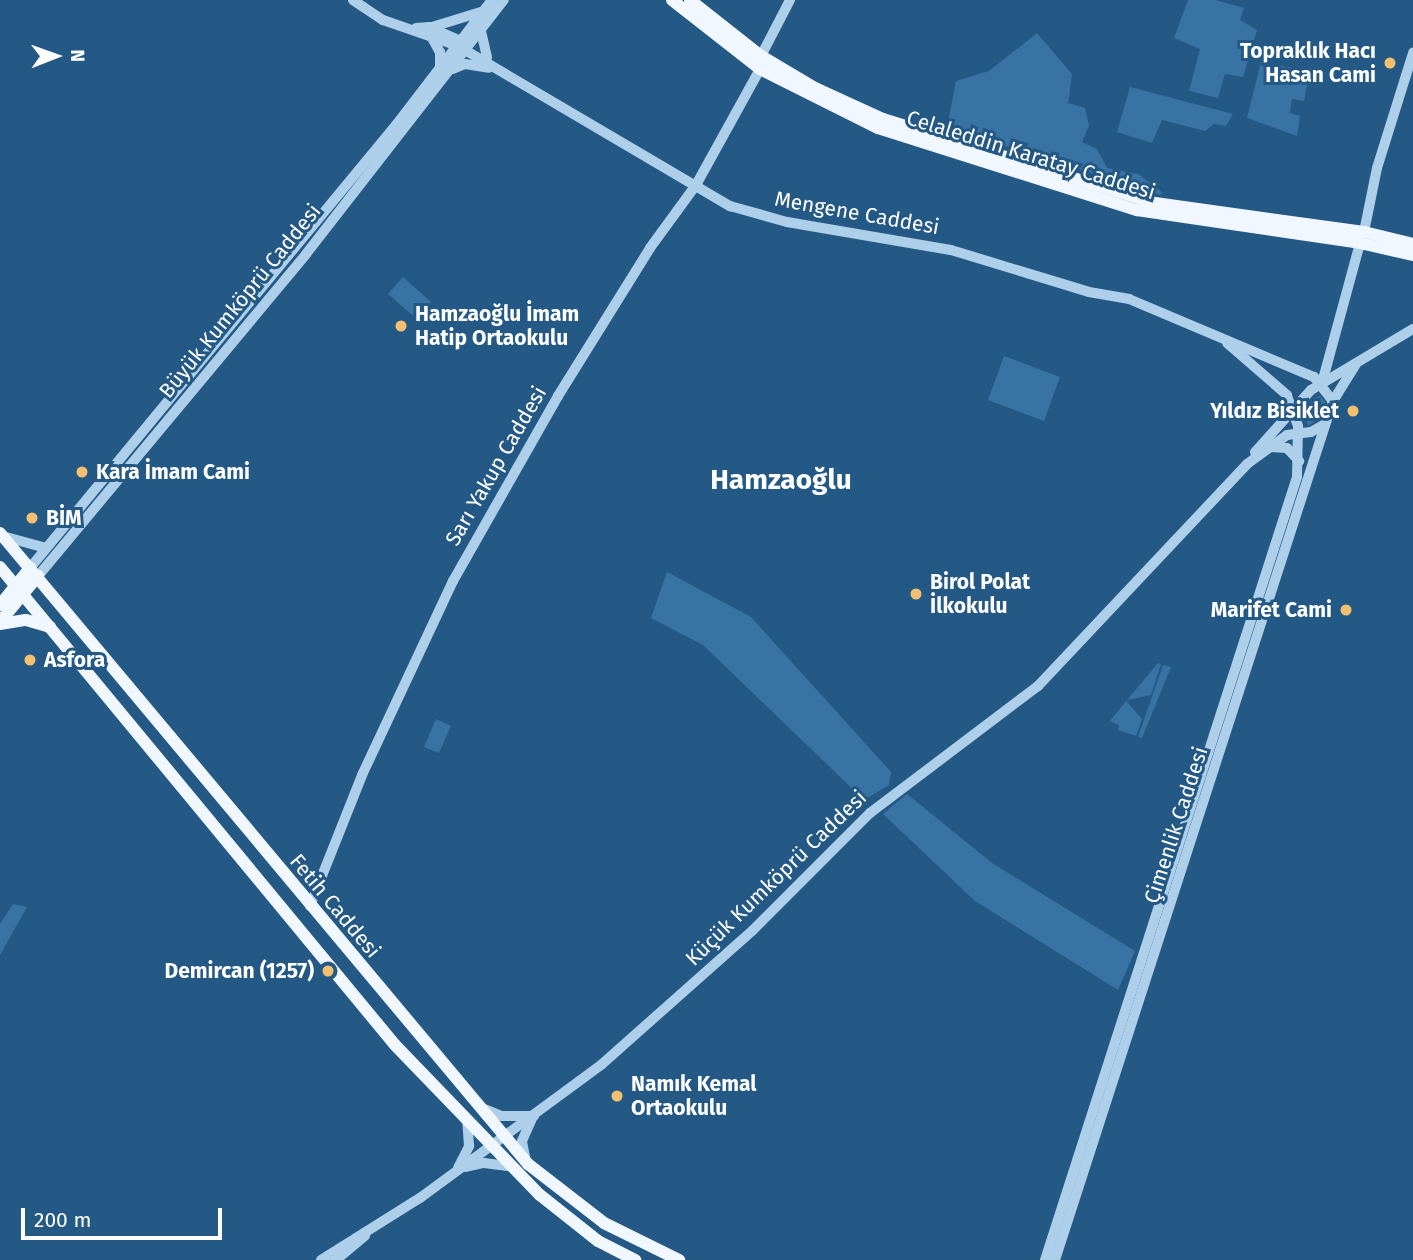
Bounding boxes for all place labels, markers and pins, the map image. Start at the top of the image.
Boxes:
place label: Topraklık Hacı Hasan Cami [1240,38,1376,88]
marker: Topraklık Hacı Hasan Cami [1382,55,1398,71]
place label: Hamzaoğlu İmam Hatip Ortaokulu [415,301,579,351]
marker: Hamzaoğlu İmam Hatip Ortaokulu [393,318,409,334]
place label: Yıldız Bisiklet [1210,398,1339,424]
marker: Yıldız Bisiklet [1345,403,1361,419]
place label: Kara İmam Cami [96,459,250,485]
marker: Kara İmam Cami [74,464,90,480]
place label: BİM [46,505,82,531]
marker: BİM [24,510,40,526]
place label: Birol Polat İlkokulu [930,569,1030,619]
marker: Birol Polat İlkokulu [908,586,924,602]
place label: Marifet Cami [1211,597,1332,623]
marker: Marifet Cami [1338,602,1354,618]
place label: Asfora [44,647,105,673]
marker: Asfora [22,652,38,668]
place label: Demircan (1257) [165,958,314,984]
marker: Demircan (1257) [320,963,336,979]
place label: Namık Kemal Ortaokulu [631,1071,756,1121]
marker: Namık Kemal Ortaokulu [609,1088,625,1104]

